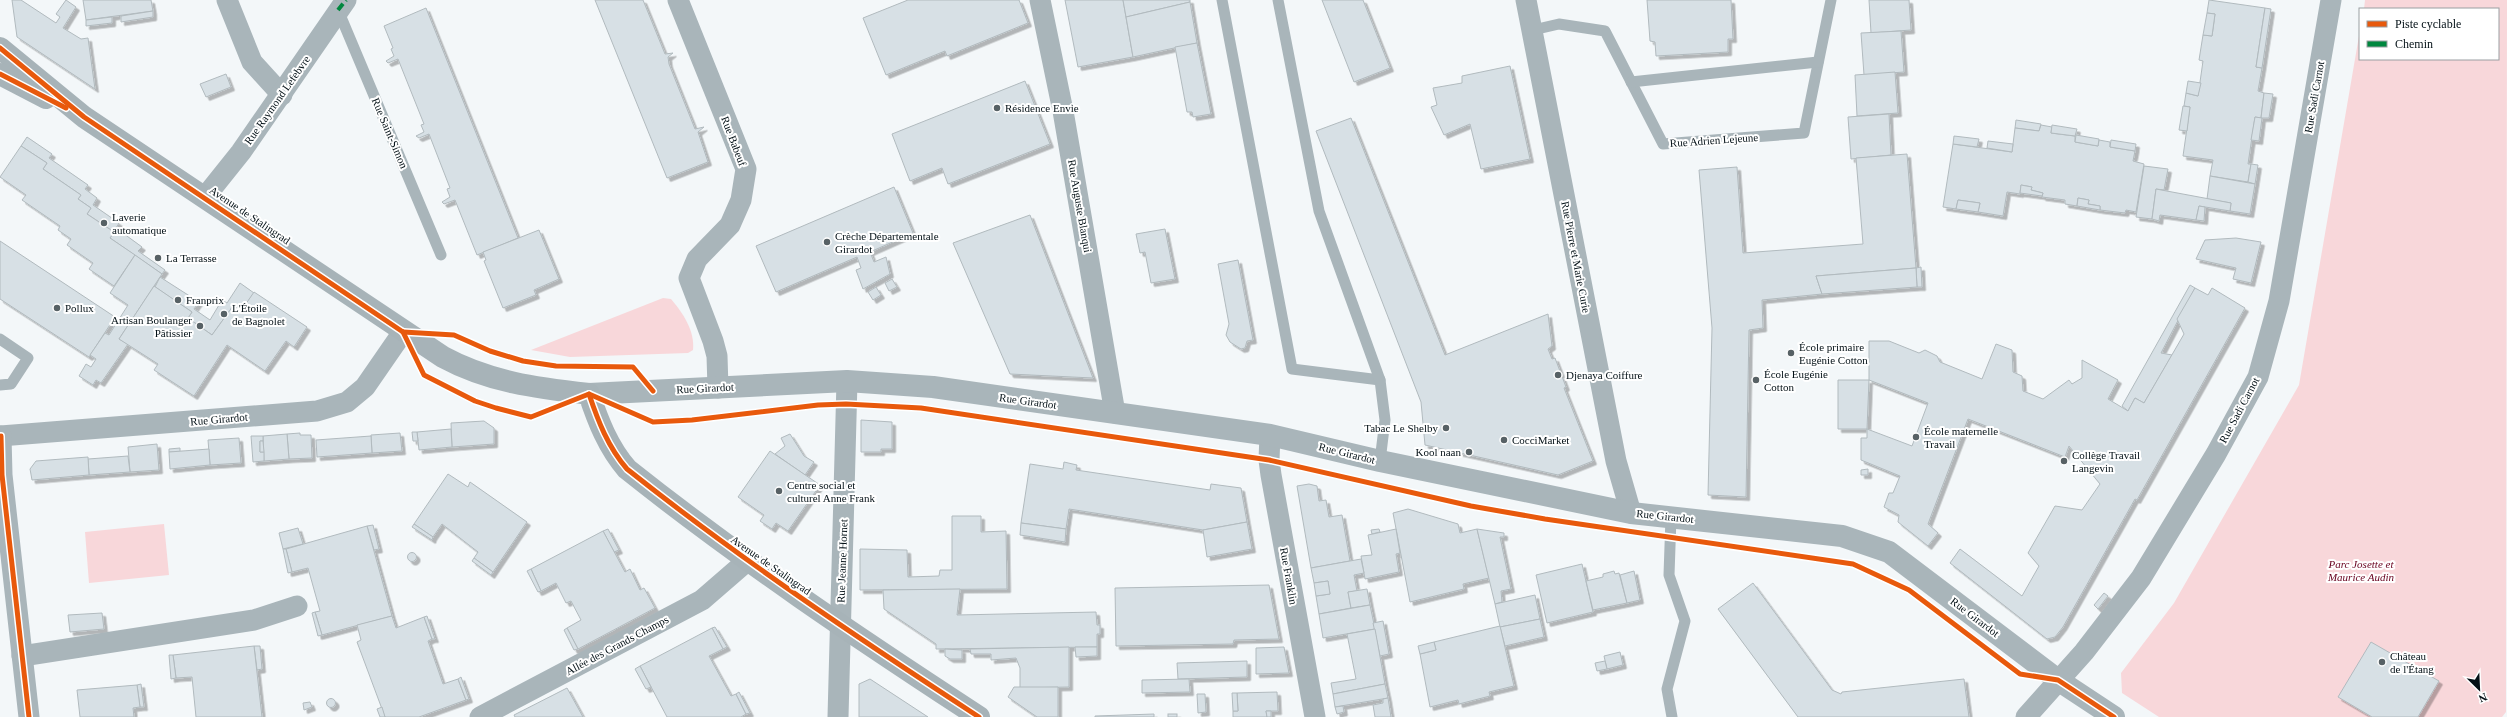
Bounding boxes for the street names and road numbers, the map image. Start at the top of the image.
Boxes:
street label: Rue Raymond Lefebvre [242,53,312,147]
street label: Rue Sadi Carnot [2302,60,2326,134]
street label: Rue Saint-Simon [370,96,410,171]
street label: Rue Babeuf [719,114,749,168]
street label: Rue Adrien Lejeune [1669,131,1759,149]
street label: Rue Auguste Blanqui [1066,159,1094,253]
street label: Avenue de Stalingrad [207,184,293,247]
street label: Rue Pierre et Marie Curie [1559,200,1593,314]
street label: Rue Sadi Carnot [2217,375,2261,445]
street label: Rue Girardot [676,380,734,396]
street label: Rue Girardot [999,391,1057,411]
street label: Rue Girardot [190,411,248,427]
street label: Rue Girardot [1318,440,1376,466]
street label: Rue Girardot [1636,507,1694,525]
street label: Rue Jeanne Hornet [835,519,849,603]
street label: Avenue de Stalingrad [729,533,814,597]
street label: Rue Franklin [1278,547,1300,606]
street label: Rue Girardot [1948,595,2002,639]
street label: Allée des Grands Champs [564,613,670,677]

